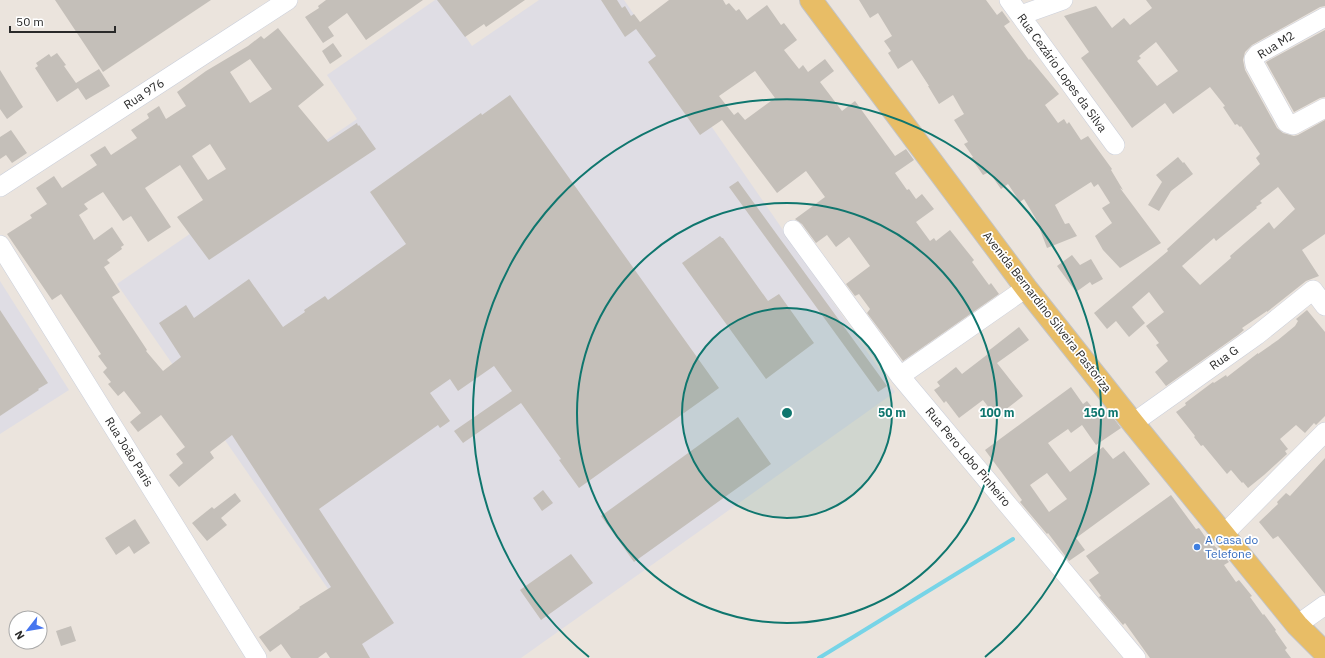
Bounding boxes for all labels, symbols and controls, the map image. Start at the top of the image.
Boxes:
scale bar [10,8,115,34]
street label: Rua Cezário Lopes da Silva [1014,10,1111,135]
text: 50 m [16,14,44,29]
street label: Rua M2 [1255,27,1297,62]
street label: Rua 976 [121,75,167,112]
street label: Avenida Bernardino Silveira Pastoriza [980,228,1115,396]
street label: Rua G [1206,342,1241,373]
street label: Rua Pero Lobo Pinheiro [922,404,1014,510]
text: 50 m [878,405,906,420]
text: 100 m [979,405,1015,420]
text: 150 m [1083,405,1119,420]
centre of rings [780,406,794,420]
street label: Rua João Paris [102,414,157,489]
place label: A Casa do Telefone [1205,532,1258,561]
marker: A Casa do Telefone [1192,542,1202,552]
north arrow [8,610,48,650]
text: N [11,628,27,642]

